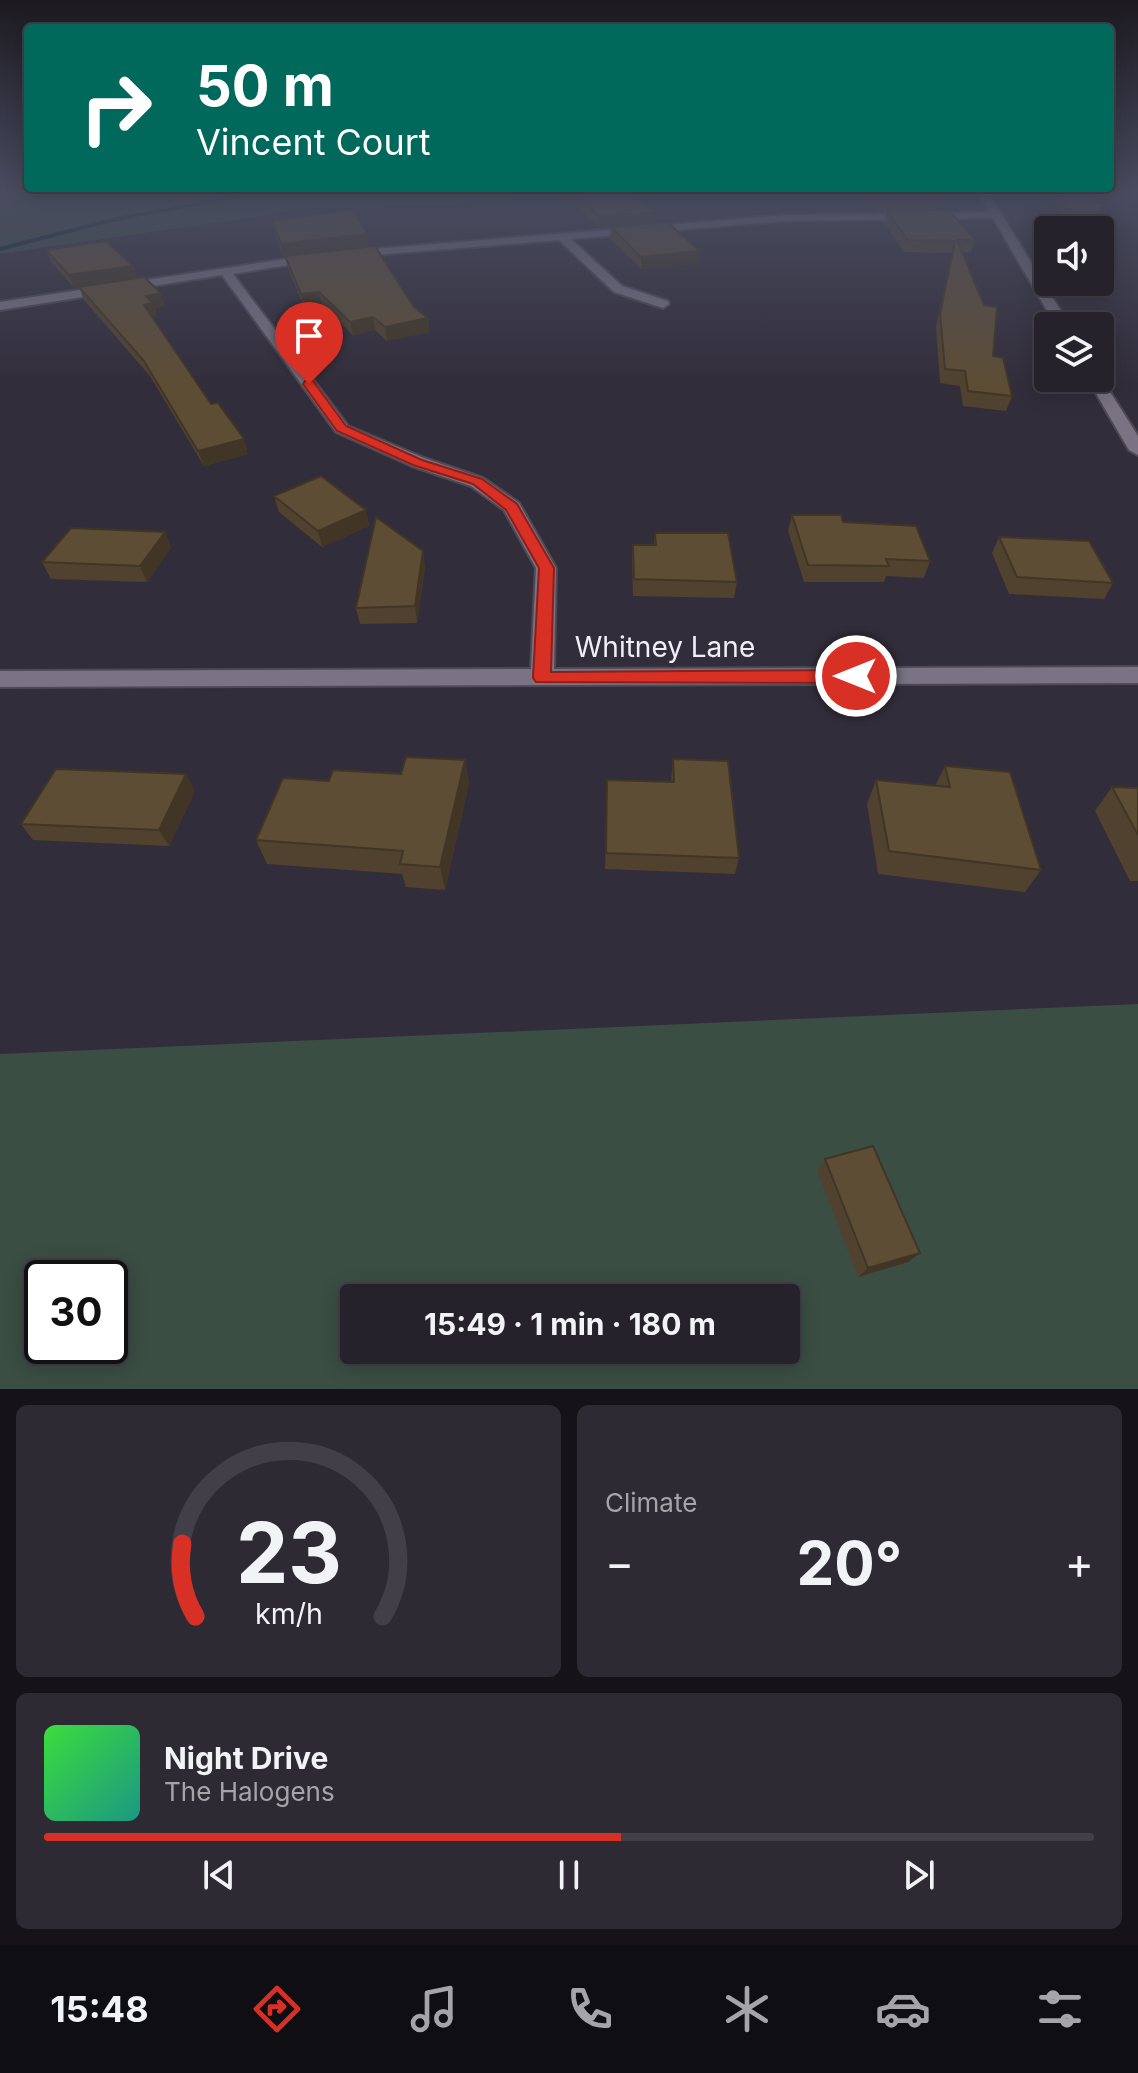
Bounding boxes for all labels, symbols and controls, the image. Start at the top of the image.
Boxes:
text: 50 m [196,52,334,120]
icon: right [64,56,168,160]
text: Vincent Court [196,120,431,164]
map controls [1034,216,1114,392]
button: sound [1034,216,1114,296]
pin [275,302,343,384]
button: layers [1034,312,1114,392]
icon: arrive [287,314,331,358]
street label: Whitney Lane [575,630,755,664]
position arrow [814,634,898,718]
speed limit sign: 30 [24,1260,128,1364]
text: 15:49 · 1 min · 180 m [424,1306,716,1342]
text: Climate [605,1487,697,1518]
text: 23 [235,1502,342,1603]
text: 20° [797,1527,902,1599]
text: − [605,1536,634,1590]
text: + [1065,1536,1094,1590]
text: km/h [255,1596,322,1631]
text: Night Drive [164,1740,328,1776]
text: The Halogens [164,1776,335,1807]
icon: previous [197,1853,241,1897]
icon: pause [547,1853,591,1897]
icon: next [897,1853,941,1897]
icon: directions [249,1981,305,2037]
icon: music [406,1981,462,2037]
icon: phone [562,1981,618,2037]
icon: climate [719,1981,775,2037]
icon: car [875,1981,931,2037]
icon: filters [1032,1981,1088,2037]
text: 15:48 [50,1987,149,2031]

